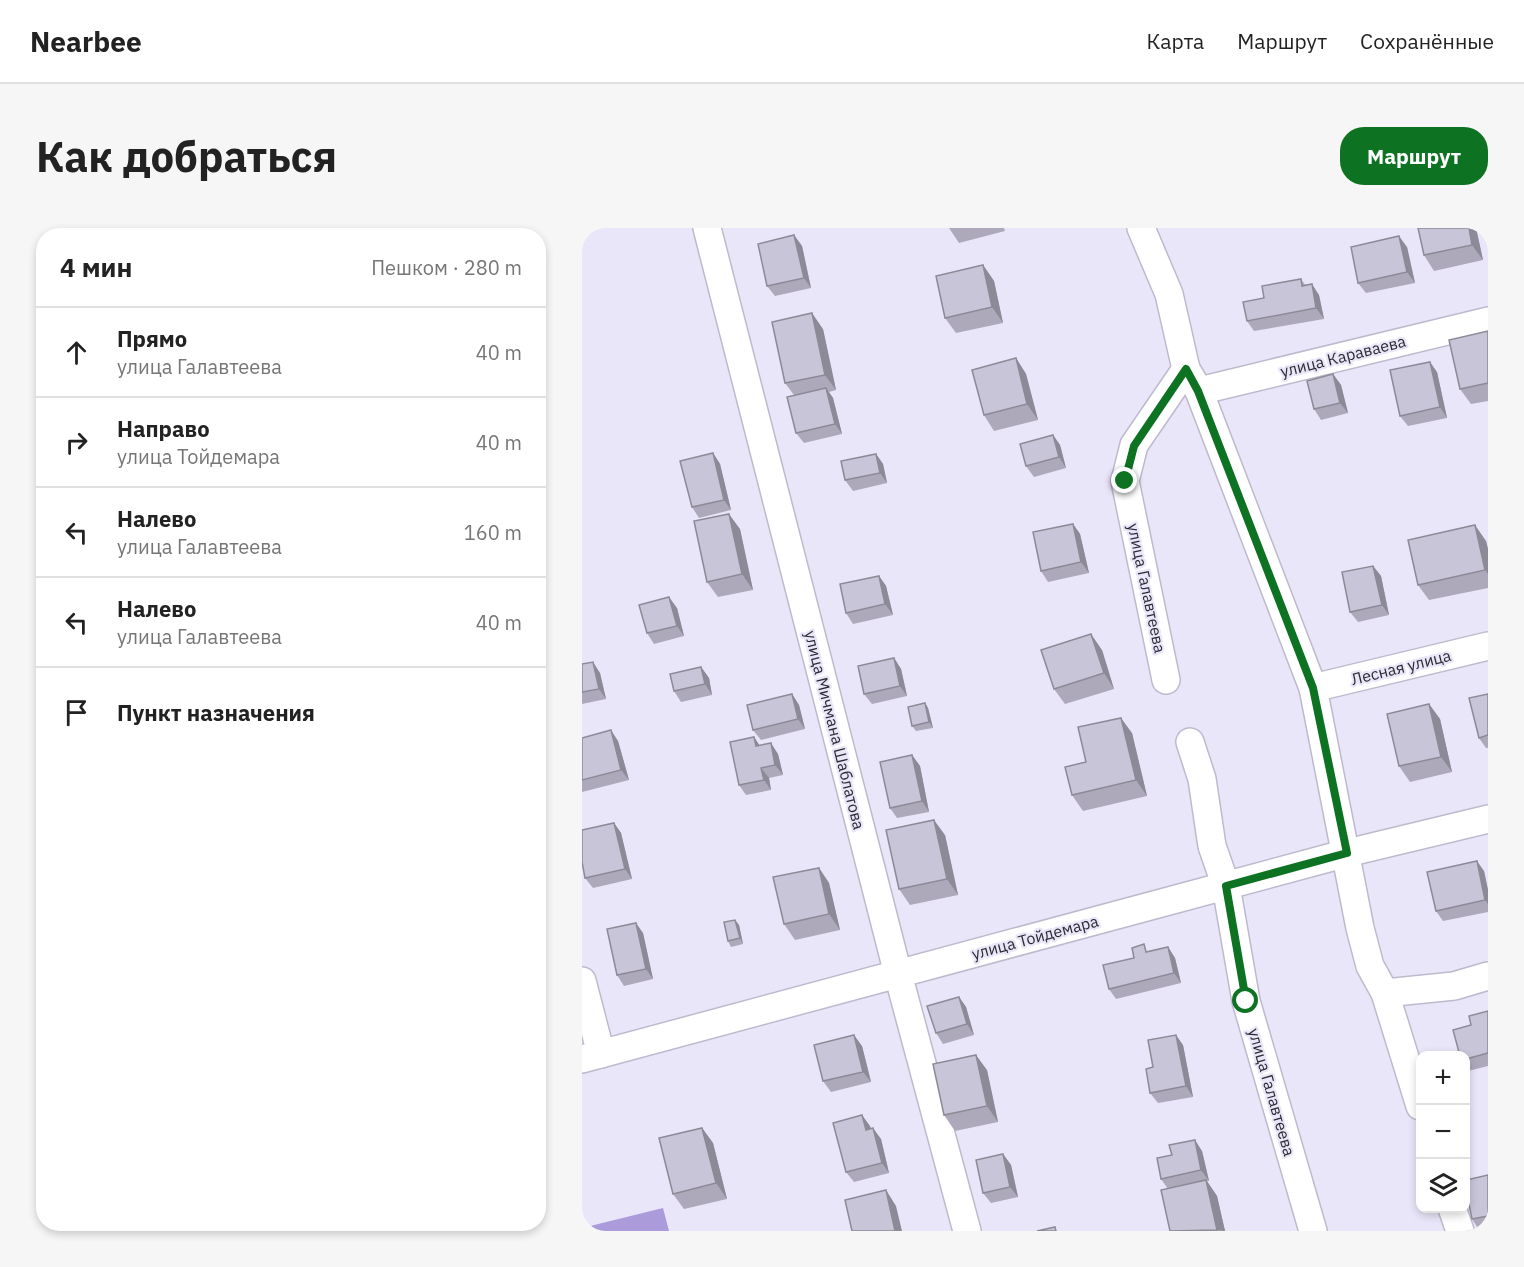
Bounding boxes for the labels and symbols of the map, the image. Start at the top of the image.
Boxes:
street label: улица Караваева [1278,331,1408,381]
route end [1111,467,1137,493]
street label: улица Галавтеева [1123,521,1171,655]
street label: улица Мичмана Шаблатова [801,628,870,832]
street label: Лесная улица [1349,645,1454,689]
street label: улица Тойдемара [969,910,1101,964]
route start [1232,987,1258,1013]
street label: улица Галавтеева [1244,1026,1300,1159]

